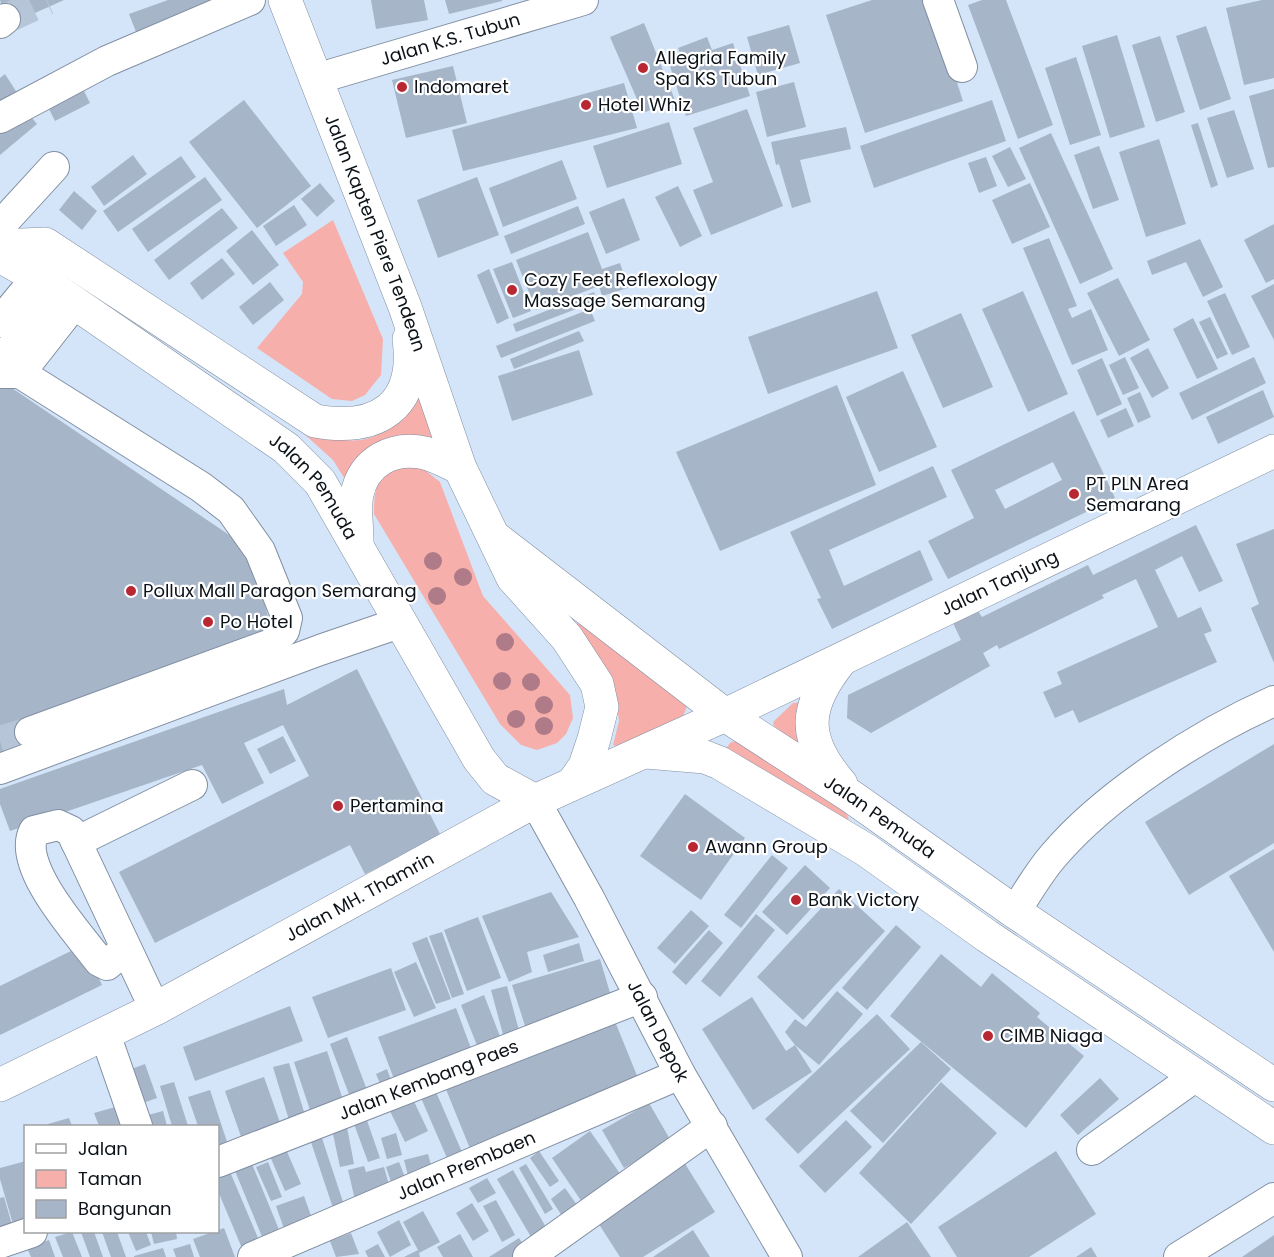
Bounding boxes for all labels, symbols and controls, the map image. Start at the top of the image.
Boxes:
street label: Jalan K.S. Tubun [377,6,523,71]
place label: Allegria Family Spa KS Tubun [655,45,786,91]
marker: Allegria Family Spa KS Tubun [636,61,650,75]
place label: Indomaret [414,74,509,99]
marker: Indomaret [395,80,409,94]
place label: Hotel Whiz [598,92,691,117]
marker: Hotel Whiz [579,98,593,112]
street label: Jalan Kapten Piere Tendean [319,111,432,355]
place label: Cozy Feet Reflexology Massage Semarang [524,267,717,313]
marker: Cozy Feet Reflexology Massage Semarang [505,283,519,297]
street label: Jalan Pemuda [264,427,363,544]
place label: PT PLN Area Semarang [1086,471,1189,517]
marker: PT PLN Area Semarang [1067,487,1081,501]
street label: Jalan Tanjung [936,544,1062,622]
place label: Pollux Mall Paragon Semarang [143,578,417,603]
marker: Pollux Mall Paragon Semarang [124,584,138,598]
place label: Po Hotel [220,609,293,634]
marker: Po Hotel [201,615,215,629]
street label: Jalan Pemuda [819,769,941,864]
place label: Pertamina [350,793,444,818]
marker: Pertamina [331,799,345,813]
place label: Awann Group [705,834,828,859]
marker: Awann Group [686,840,700,854]
street label: Jalan MH. Thamrin [281,846,438,947]
place label: Bank Victory [808,887,919,912]
marker: Bank Victory [789,893,803,907]
street label: Jalan Depok [622,976,695,1087]
place label: CIMB Niaga [1000,1023,1103,1048]
marker: CIMB Niaga [981,1029,995,1043]
street label: Jalan Kembang Paes [335,1033,522,1126]
street label: Jalan Prembaen [393,1124,539,1206]
legend [24,1125,219,1233]
text: Jalan [78,1136,128,1161]
text: Taman [78,1166,142,1191]
text: Bangunan [78,1196,172,1221]

